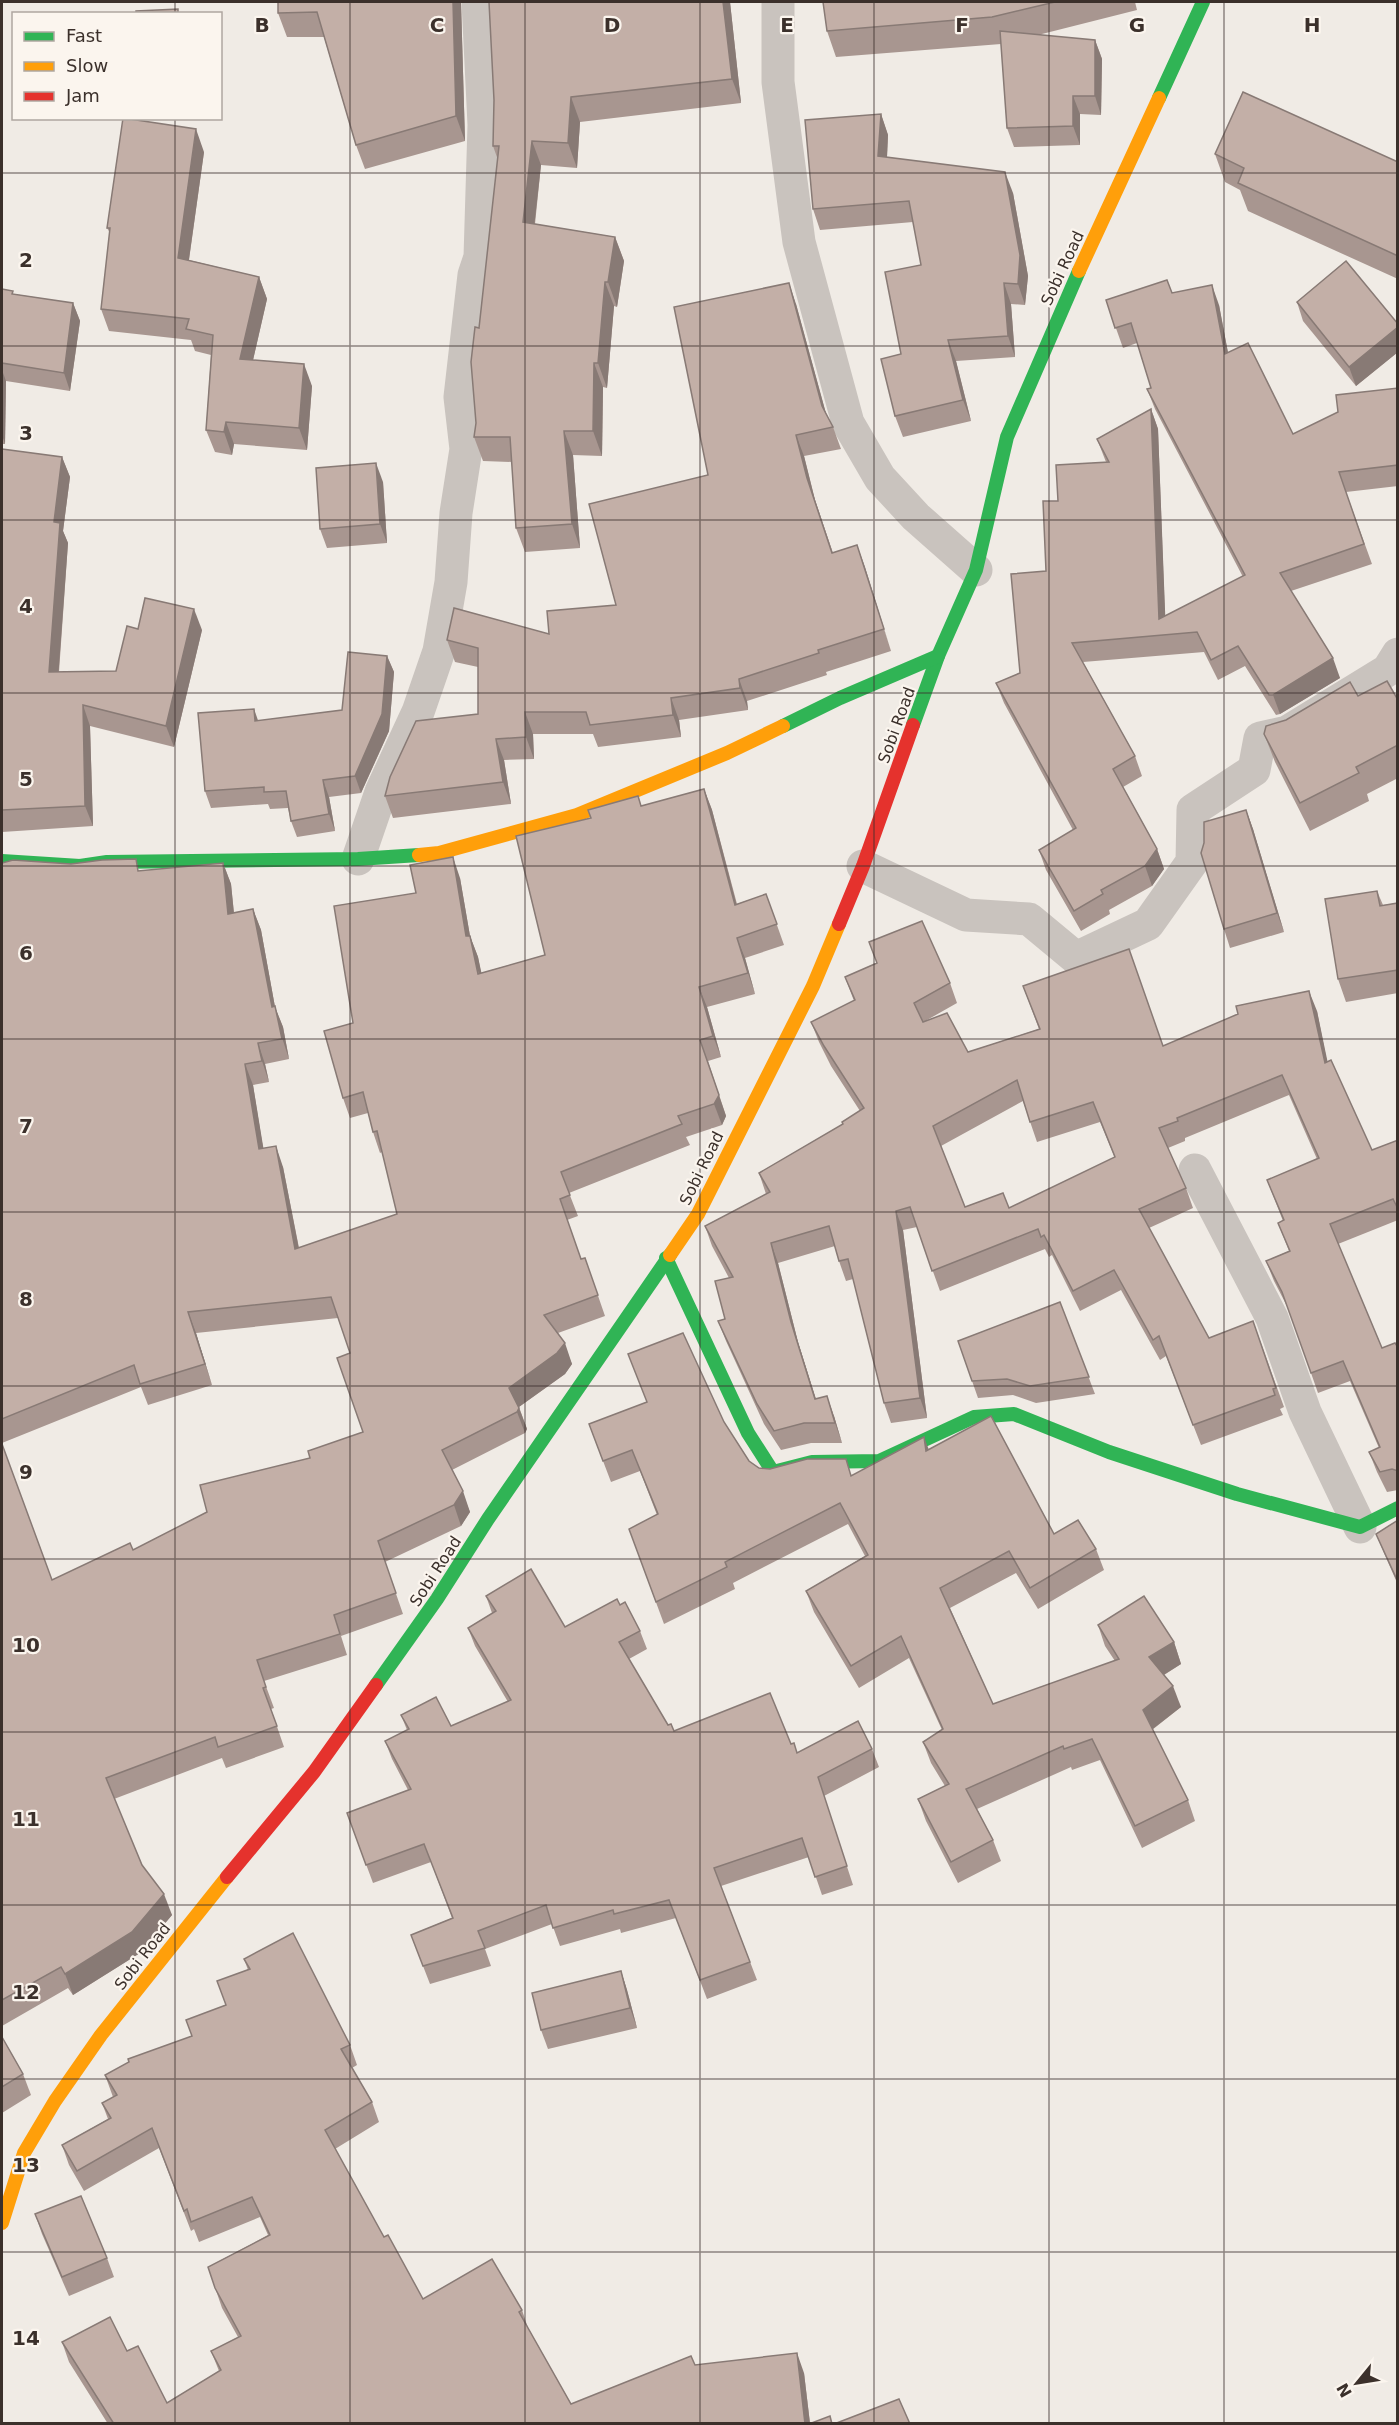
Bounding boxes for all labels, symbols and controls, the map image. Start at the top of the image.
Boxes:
legend [12,12,222,120]
text: B [254,13,270,37]
text: C [430,13,444,37]
text: D [604,13,620,37]
text: E [780,13,794,37]
text: F [955,13,969,37]
text: G [1129,13,1145,37]
text: H [1304,13,1320,37]
text: Fast [66,25,102,46]
text: Slow [66,55,108,76]
text: Jam [65,85,100,106]
street label: Sobi Road [1037,228,1088,308]
text: 2 [19,248,33,272]
text: 3 [19,421,33,445]
text: 4 [19,594,33,618]
street label: Sobi Road [874,684,919,766]
text: 5 [19,767,33,791]
text: 6 [19,941,33,965]
text: 7 [19,1114,33,1138]
street label: Sobi Road [675,1128,727,1208]
text: 8 [19,1287,33,1311]
text: 9 [19,1460,33,1484]
street label: Sobi Road [406,1533,465,1610]
text: 10 [12,1633,40,1657]
text: 11 [12,1807,40,1831]
street label: Sobi Road [110,1919,174,1994]
text: 12 [12,1980,40,2004]
text: 13 [12,2153,40,2177]
text: 14 [12,2326,40,2350]
north arrow [1327,2353,1387,2413]
text: N [1333,2380,1356,2401]

